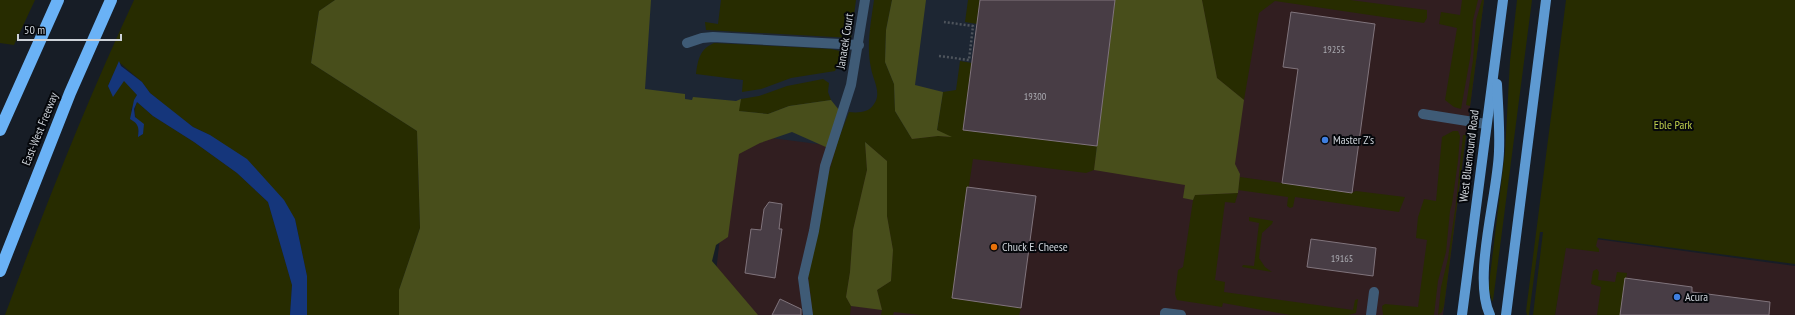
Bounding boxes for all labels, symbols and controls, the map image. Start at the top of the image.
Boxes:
street label: Janacek Court [833,11,856,71]
scale bar [18,16,121,42]
text: 50 m [24,22,45,37]
house number: 19255 [1323,43,1345,56]
street label: East-West Freeway [18,90,61,167]
house number: 19300 [1024,90,1047,103]
street label: West Bluemound Road [1455,109,1482,203]
park label: Eble Park [1654,117,1693,132]
place label: Master Z's [1333,132,1374,147]
marker: Master Z's [1320,135,1330,145]
place label: Chuck E. Cheese [1002,239,1068,254]
marker: Chuck E. Cheese [989,242,999,252]
house number: 19165 [1331,252,1353,265]
place label: Acura [1685,289,1708,304]
marker: Acura [1672,292,1682,302]

